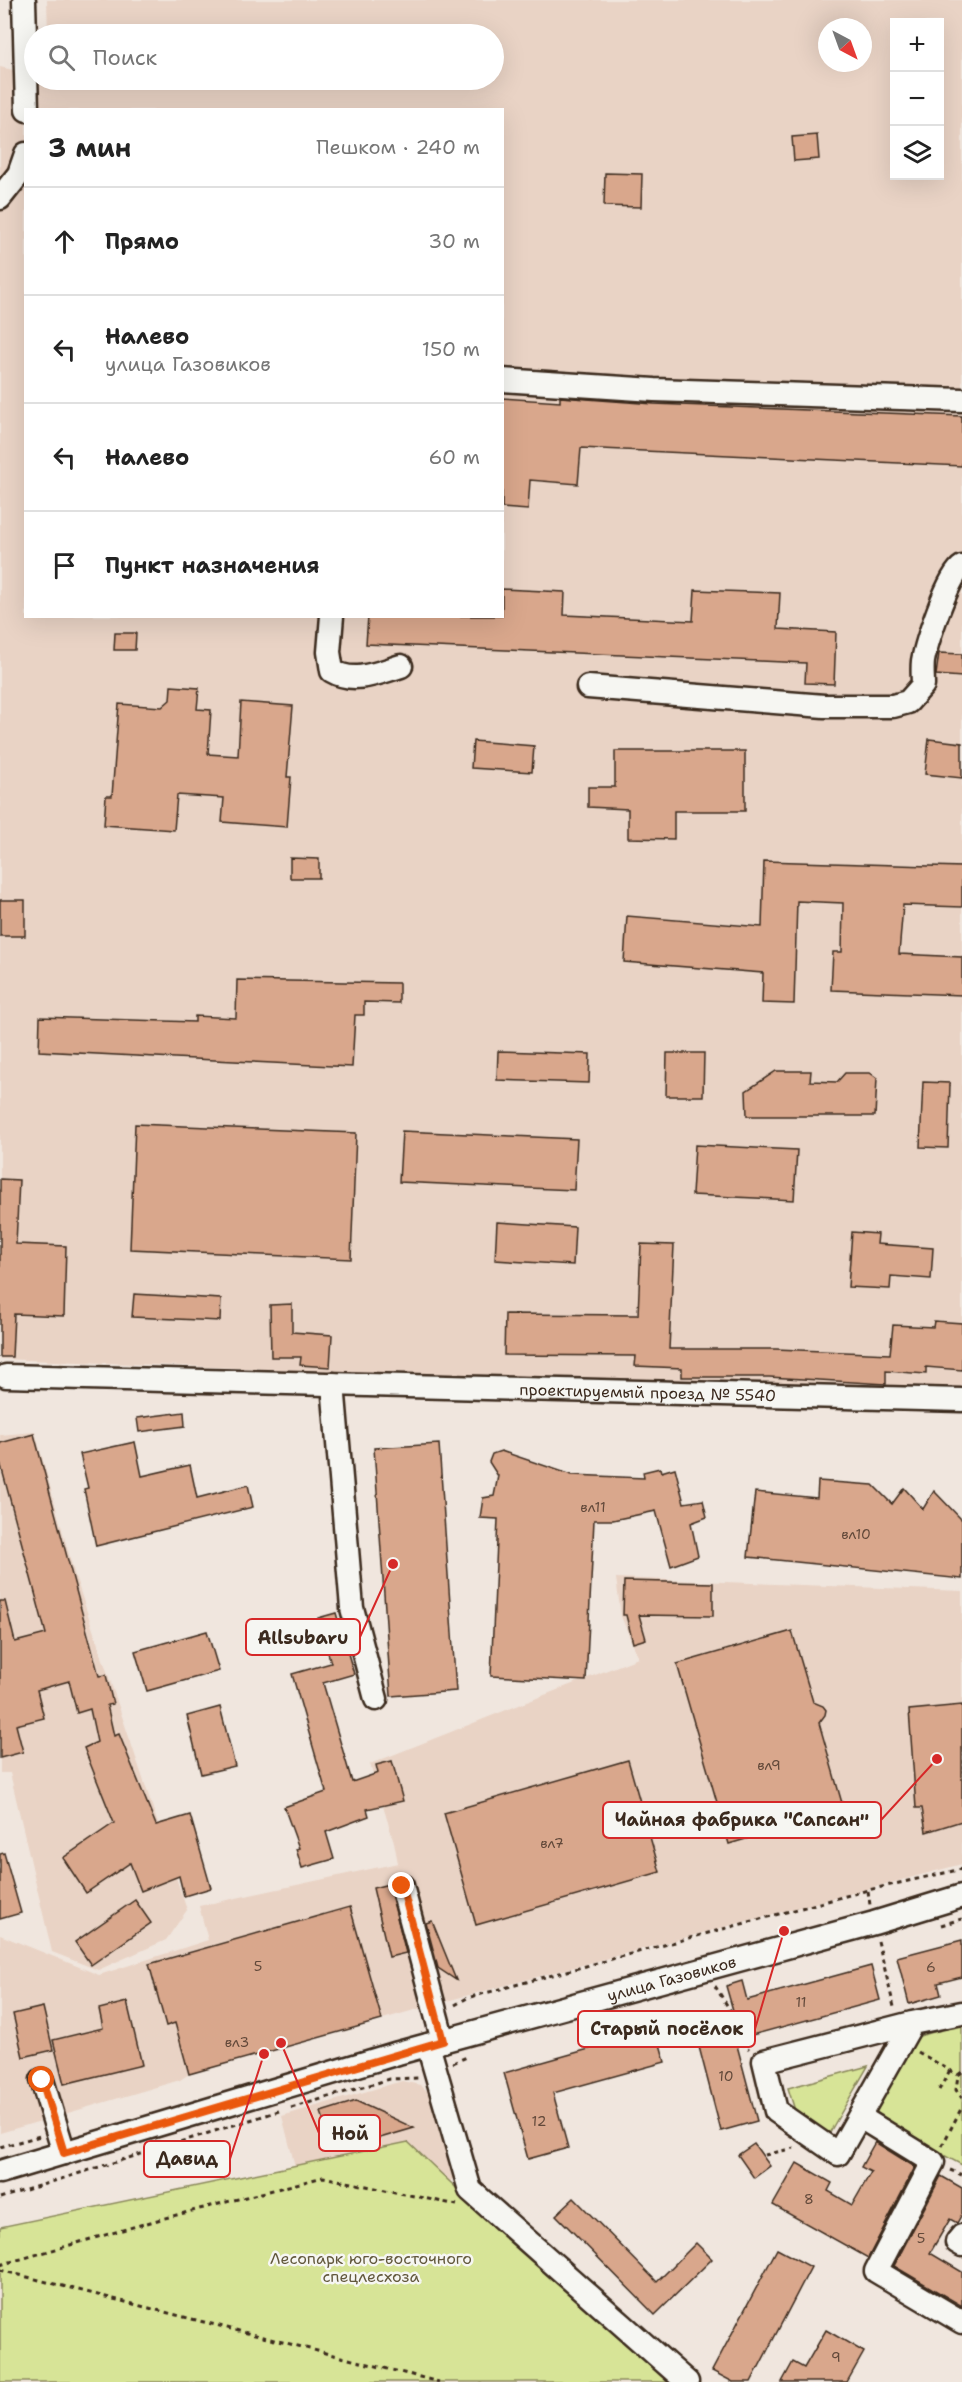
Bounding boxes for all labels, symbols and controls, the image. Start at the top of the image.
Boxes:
north arrow [818,18,872,72]
map controls [890,18,944,180]
button: + [890,18,944,72]
search box [24,24,504,90]
icon: search [45,41,78,74]
text: Поиск [93,43,157,72]
button: − [890,72,944,126]
button: layers [890,126,944,180]
text: 3 мин [48,130,131,165]
text: Пешком · 240 m [316,134,480,160]
icon: ahead [48,225,81,258]
text: Прямо [105,227,179,256]
text: 30 m [428,228,480,254]
text: Налево [105,322,189,351]
icon: left [48,333,81,366]
text: 150 m [422,336,480,362]
text: улица Газовиков [105,351,271,377]
icon: left [48,441,81,474]
text: Налево [105,443,189,472]
text: 60 m [428,444,480,470]
icon: arrive [48,549,81,582]
text: Пункт назначения [105,551,319,580]
street label: проектируемый проезд № 5540 [519,1378,776,1406]
house number: вл11 [580,1498,606,1516]
house number: вл10 [841,1525,871,1543]
callout: Allsubaru [246,1619,360,1655]
text: Allsubaru [258,1626,348,1650]
house number: вл9 [757,1756,781,1774]
callout: Чайная фабрика "Сапсан" [603,1802,881,1838]
text: Чайная фабрика "Сапсан" [615,1808,869,1832]
house number: вл7 [540,1834,564,1852]
route end [388,1872,414,1898]
street label: улица Газовиков [605,1951,738,2006]
house number: 5 [254,1957,262,1975]
house number: 6 [926,1958,936,1976]
house number: 11 [795,1993,807,2011]
callout: Старый посёлок [578,2011,755,2047]
text: Старый посёлок [590,2017,744,2041]
house number: вл3 [225,2033,249,2051]
route start [28,2066,54,2092]
house number: 10 [718,2067,734,2085]
house number: 12 [532,2112,546,2130]
callout: Ной [319,2115,380,2151]
text: Ной [331,2122,369,2146]
callout: Давид [144,2141,230,2177]
text: Давид [156,2147,218,2171]
house number: 8 [804,2190,814,2208]
house number: 5 [917,2229,925,2247]
park label: Лесопарк юго-восточного спецлесхоза [270,2248,472,2287]
house number: 9 [831,2348,841,2366]

